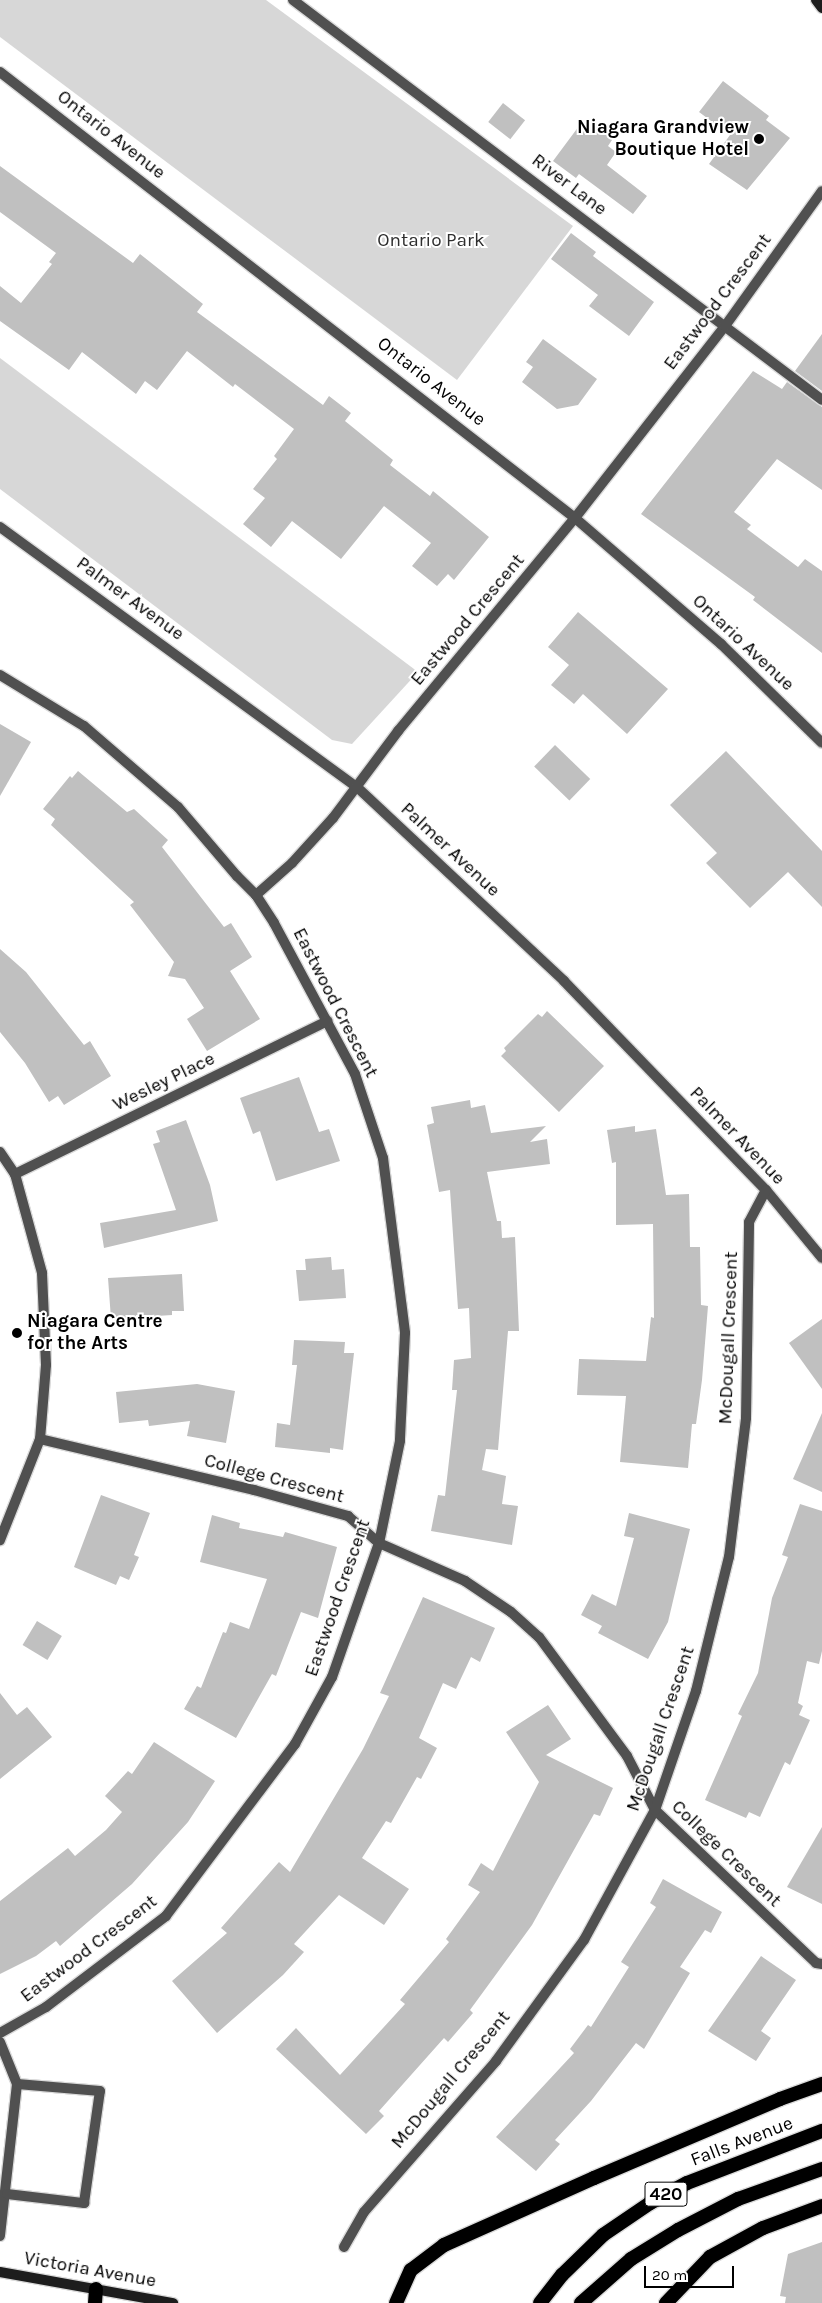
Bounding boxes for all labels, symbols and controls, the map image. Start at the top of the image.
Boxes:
street label: Ontario Avenue [52,86,170,184]
place label: Niagara Grandview Boutique Hotel [577,117,749,161]
marker: Niagara Grandview Boutique Hotel [753,133,765,145]
street label: River Lane [527,149,611,221]
street label: Eastwood Crescent [659,229,777,375]
park label: Ontario Park [377,230,485,252]
street label: Ontario Avenue [372,333,490,431]
street label: Eastwood Crescent [406,549,530,691]
street label: Palmer Avenue [72,552,188,646]
street label: Ontario Avenue [687,590,799,696]
street label: Palmer Avenue [396,798,504,902]
street label: Eastwood Crescent [287,924,383,1082]
street label: Wesley Place [109,1048,219,1116]
street label: Palmer Avenue [684,1082,790,1190]
street label: McDougall Crescent [715,1251,743,1425]
place label: Niagara Centre for the Arts [27,1311,162,1355]
marker: Niagara Centre for the Arts [11,1327,23,1339]
street label: College Crescent [202,1449,346,1509]
street label: Eastwood Crescent [300,1516,376,1680]
street label: McDougall Crescent [622,1643,700,1815]
street label: College Crescent [666,1796,786,1912]
street label: Eastwood Crescent [16,1890,162,2008]
street label: McDougall Crescent [387,2006,515,2154]
street label: Falls Avenue [688,2112,796,2172]
road number: 420 [644,2178,688,2210]
street label: Victoria Avenue [22,2247,158,2293]
scale bar [647,2256,737,2288]
text: 20 m [652,2266,687,2284]

